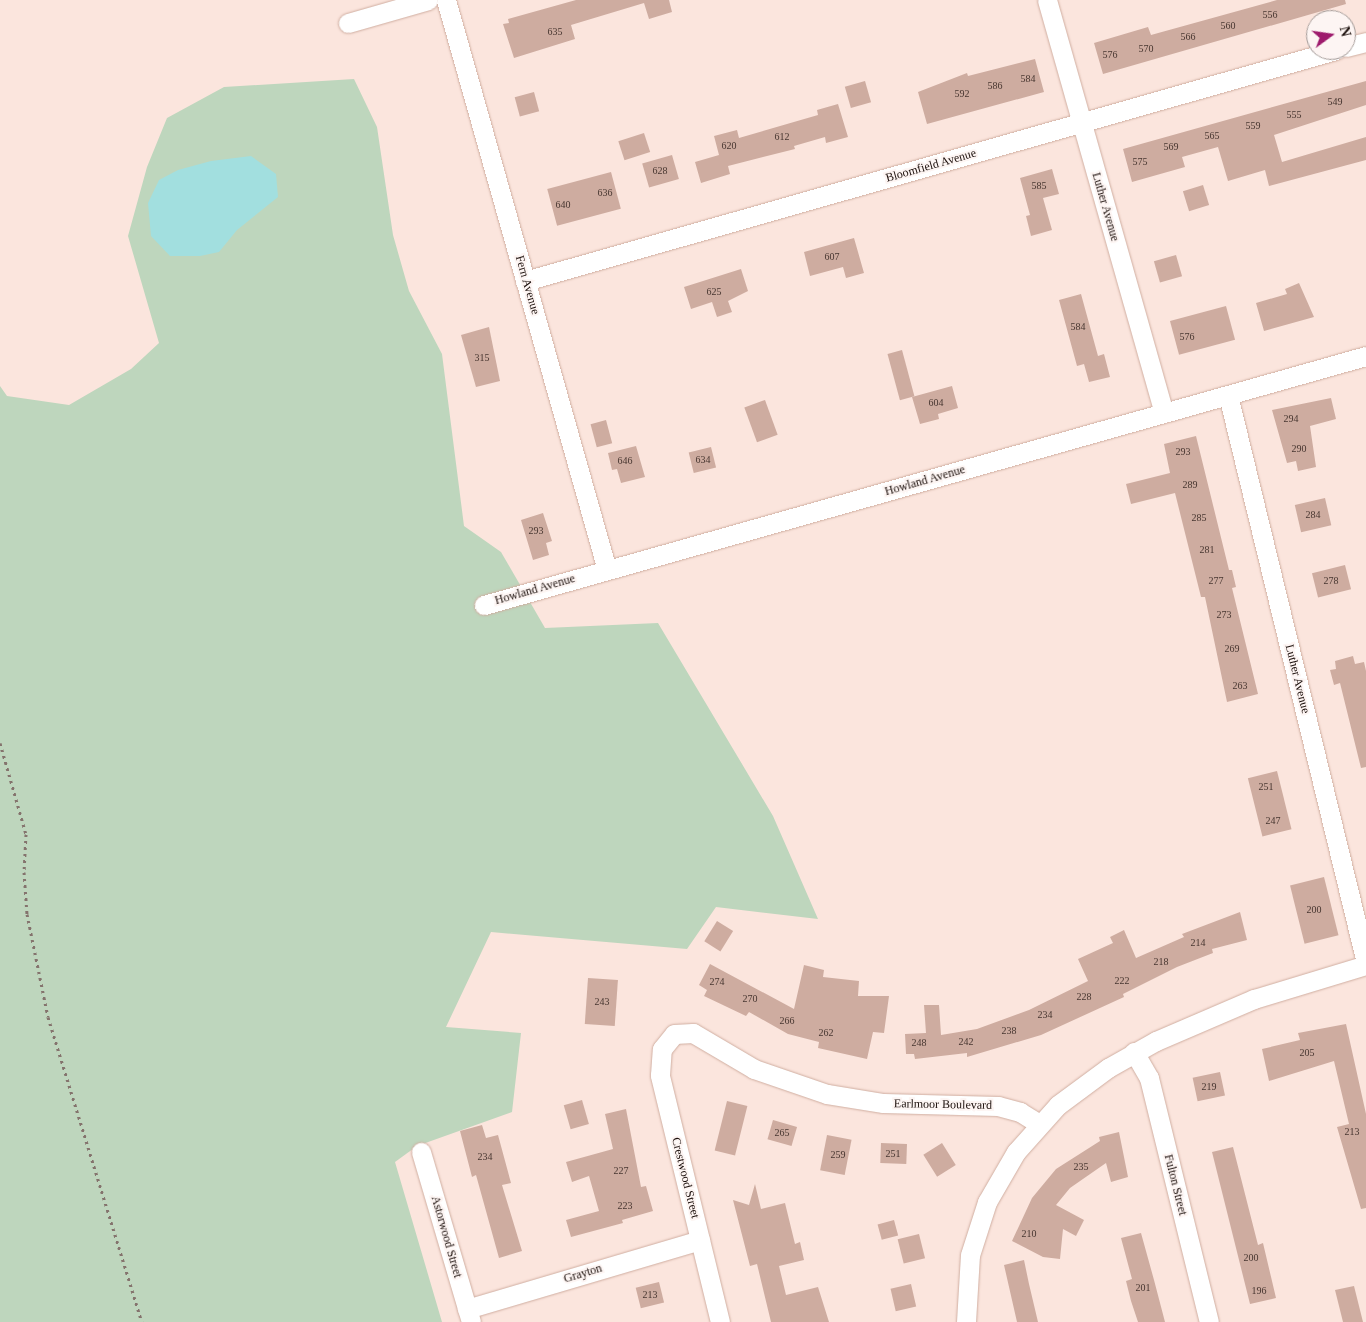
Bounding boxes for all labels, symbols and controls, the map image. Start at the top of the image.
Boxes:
house number: 556 [1262,9,1278,21]
north arrow [1306,10,1356,60]
house number: 560 [1220,20,1236,32]
text: N [1337,25,1354,38]
house number: 635 [548,26,562,38]
house number: 566 [1180,31,1196,43]
house number: 570 [1138,43,1154,55]
house number: 576 [1102,49,1118,61]
house number: 584 [1020,73,1036,85]
house number: 586 [988,80,1002,92]
house number: 592 [954,88,970,100]
house number: 549 [1328,96,1342,108]
house number: 555 [1286,109,1302,121]
house number: 559 [1246,120,1260,132]
house number: 565 [1204,130,1220,142]
house number: 612 [774,131,790,143]
house number: 620 [722,140,736,152]
house number: 569 [1164,141,1178,153]
street label: Bloomfield Avenue [884,146,978,186]
house number: 575 [1132,156,1148,168]
house number: 628 [652,165,668,177]
street label: Luther Avenue [1088,171,1122,243]
house number: 585 [1032,180,1046,192]
house number: 636 [598,187,612,199]
house number: 640 [556,199,570,211]
house number: 607 [824,251,840,263]
street label: Fern Avenue [512,253,542,317]
house number: 625 [706,286,722,298]
house number: 584 [1070,321,1086,333]
house number: 576 [1180,331,1194,343]
house number: 315 [474,352,490,364]
house number: 604 [928,397,944,409]
house number: 294 [1284,413,1298,425]
house number: 290 [1292,443,1306,455]
house number: 293 [1176,446,1190,458]
house number: 634 [696,454,710,466]
house number: 646 [618,455,632,467]
street label: Howland Avenue [883,463,967,499]
house number: 289 [1182,479,1198,491]
house number: 284 [1306,509,1320,521]
house number: 285 [1192,512,1206,524]
house number: 293 [528,525,544,537]
house number: 281 [1200,544,1214,556]
street label: Howland Avenue [493,572,577,608]
house number: 277 [1208,575,1224,587]
house number: 278 [1324,575,1338,587]
house number: 273 [1216,609,1232,621]
house number: 269 [1224,643,1240,655]
street label: Luther Avenue [1281,643,1313,715]
house number: 263 [1232,680,1248,692]
house number: 251 [1258,781,1274,793]
house number: 247 [1266,815,1280,827]
house number: 200 [1306,904,1322,916]
house number: 214 [1190,937,1206,949]
house number: 218 [1154,956,1168,968]
house number: 222 [1114,975,1130,987]
house number: 274 [710,976,724,988]
house number: 228 [1076,991,1092,1003]
house number: 270 [742,993,758,1005]
house number: 243 [594,996,610,1008]
house number: 234 [1038,1009,1052,1021]
house number: 266 [780,1015,794,1027]
house number: 238 [1002,1025,1016,1037]
house number: 262 [818,1027,834,1039]
house number: 242 [958,1036,974,1048]
house number: 248 [912,1037,926,1049]
house number: 205 [1300,1047,1314,1059]
house number: 219 [1202,1081,1216,1093]
street label: Earlmoor Boulevard [894,1097,992,1113]
house number: 213 [1344,1126,1360,1138]
house number: 265 [774,1127,790,1139]
street label: Crestwood Street [668,1136,702,1220]
house number: 251 [886,1148,900,1160]
house number: 259 [830,1149,846,1161]
house number: 234 [478,1151,492,1163]
street label: Fulton Street [1160,1153,1190,1217]
house number: 235 [1074,1161,1088,1173]
house number: 227 [614,1165,628,1177]
street label: Astorwood Street [427,1194,465,1280]
house number: 223 [618,1200,632,1212]
house number: 210 [1022,1228,1036,1240]
house number: 200 [1244,1252,1258,1264]
street label: Grayton [562,1261,604,1287]
house number: 201 [1136,1282,1150,1294]
house number: 196 [1252,1285,1266,1297]
house number: 213 [642,1289,658,1301]

